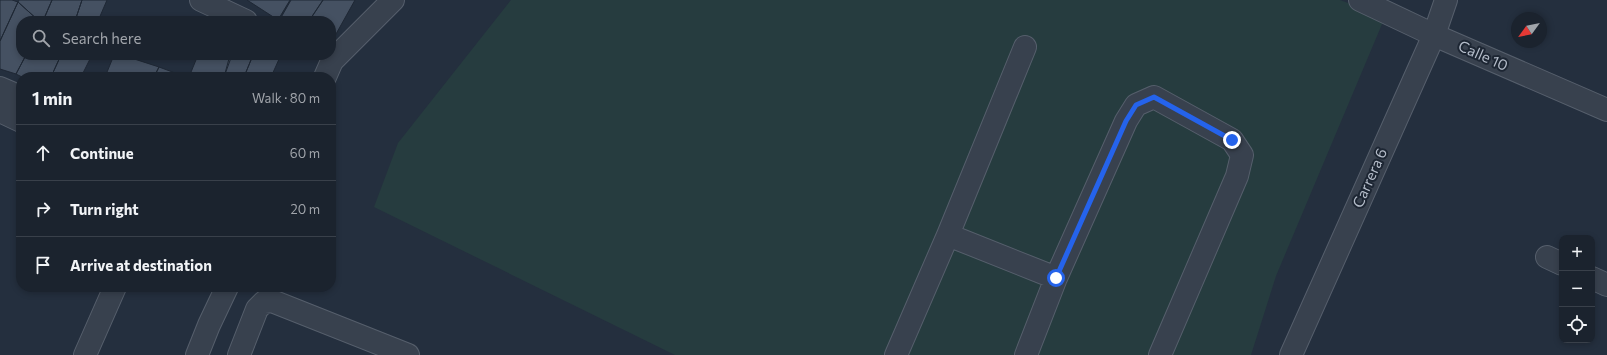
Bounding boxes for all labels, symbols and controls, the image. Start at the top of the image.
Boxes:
north arrow [1511,12,1547,48]
search box [16,16,336,60]
icon: search [30,27,52,49]
text: Search here [62,29,141,47]
street label: Calle 10 [1456,36,1511,74]
text: 1 min [32,88,72,109]
text: Walk · 80 m [252,90,320,106]
route end [1223,131,1241,149]
icon: ahead [32,142,54,164]
text: Continue [70,144,134,162]
text: 60 m [290,145,320,161]
street label: Carrera 6 [1348,145,1390,210]
icon: right [32,198,54,220]
text: Turn right [70,200,139,218]
text: 20 m [291,201,320,217]
map controls [1559,235,1595,343]
button: + [1559,235,1595,271]
icon: arrive [32,254,54,276]
text: Arrive at destination [70,256,212,274]
route start [1047,269,1065,287]
button: − [1559,271,1595,307]
button: locate [1559,307,1595,343]

